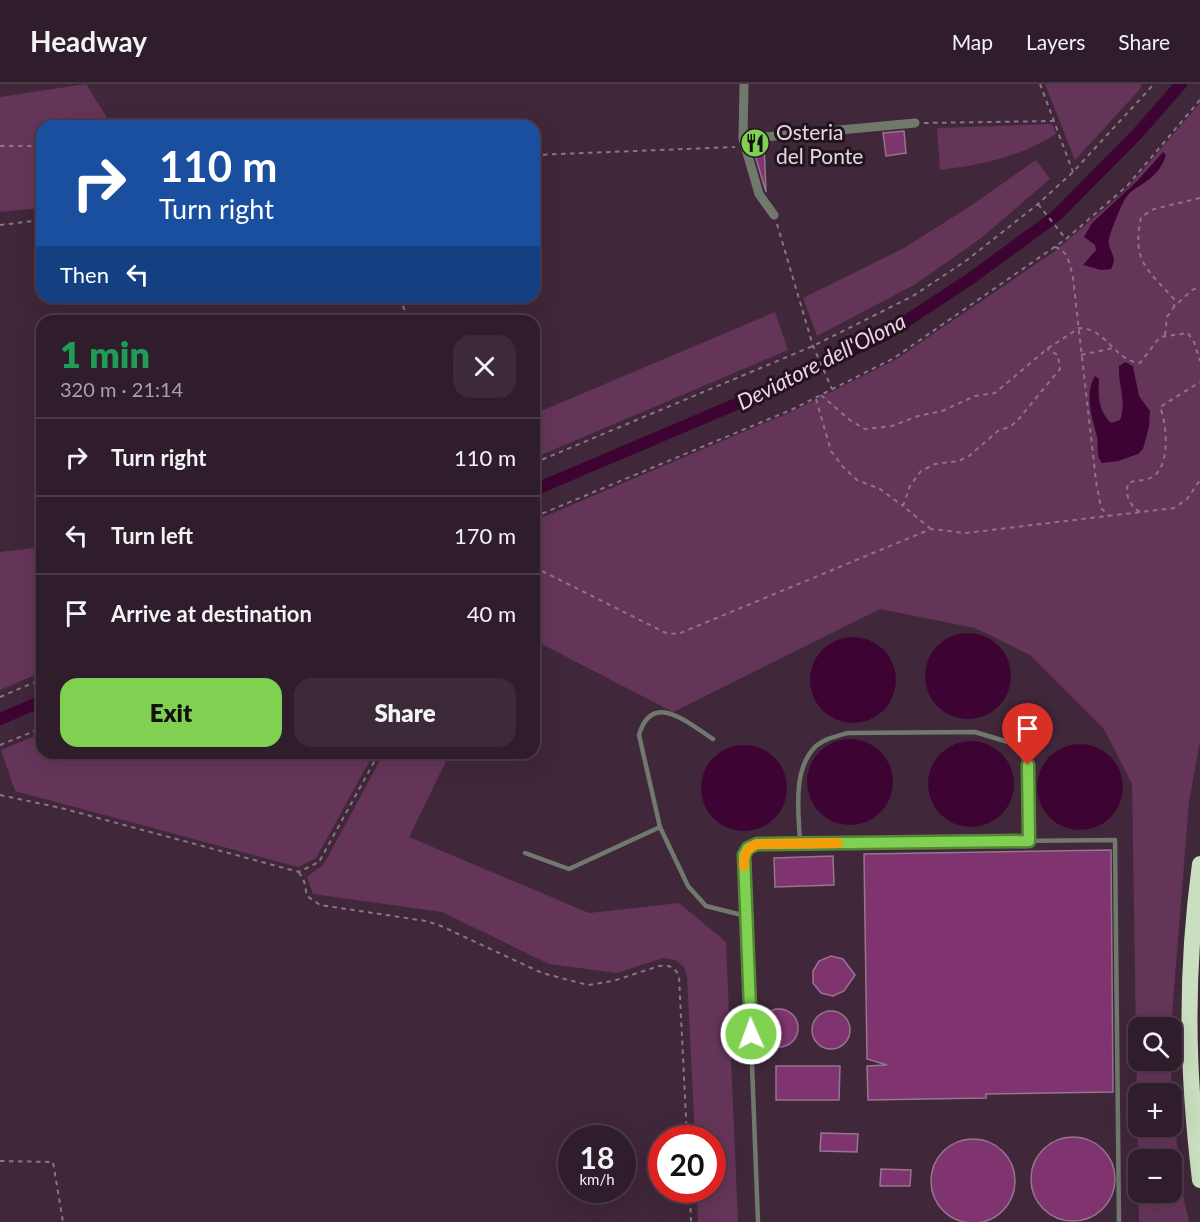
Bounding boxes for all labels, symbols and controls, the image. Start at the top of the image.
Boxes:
text: Headway [30,24,147,58]
text: Map [952,29,993,54]
text: Layers [1026,29,1085,54]
text: Share [1118,29,1170,54]
place label: Osteria del Ponte [776,119,863,168]
restaurant icon: Osteria del Ponte [739,127,771,159]
text: 110 m [159,141,277,191]
icon: right [60,144,138,222]
text: Turn right [159,192,274,225]
icon: left [121,258,154,291]
text: Then [60,261,109,288]
water label: Deviatore dell'Olona [732,307,910,415]
text: 1 min [60,332,150,376]
button: close [453,335,516,398]
text: 320 m · 21:14 [60,377,183,401]
icon: right [60,441,93,474]
text: Turn right [111,444,206,471]
text: 110 m [454,444,516,471]
icon: left [60,519,93,552]
text: Turn left [111,522,193,549]
text: 170 m [454,522,516,549]
icon: arrive [60,597,93,630]
text: Arrive at destination [111,600,312,627]
text: 40 m [467,600,516,627]
button: Exit [60,678,282,747]
button: Share [294,678,516,747]
pin [1002,703,1053,765]
icon: arrive [1011,712,1044,745]
position arrow [719,1002,783,1066]
map controls [1128,1017,1182,1203]
button: search [1128,1017,1182,1071]
button: + [1128,1083,1182,1137]
speed limit sign: 20 [648,1125,726,1203]
text: 18 [580,1139,614,1175]
button: − [1128,1149,1182,1203]
text: km/h [579,1170,615,1188]

